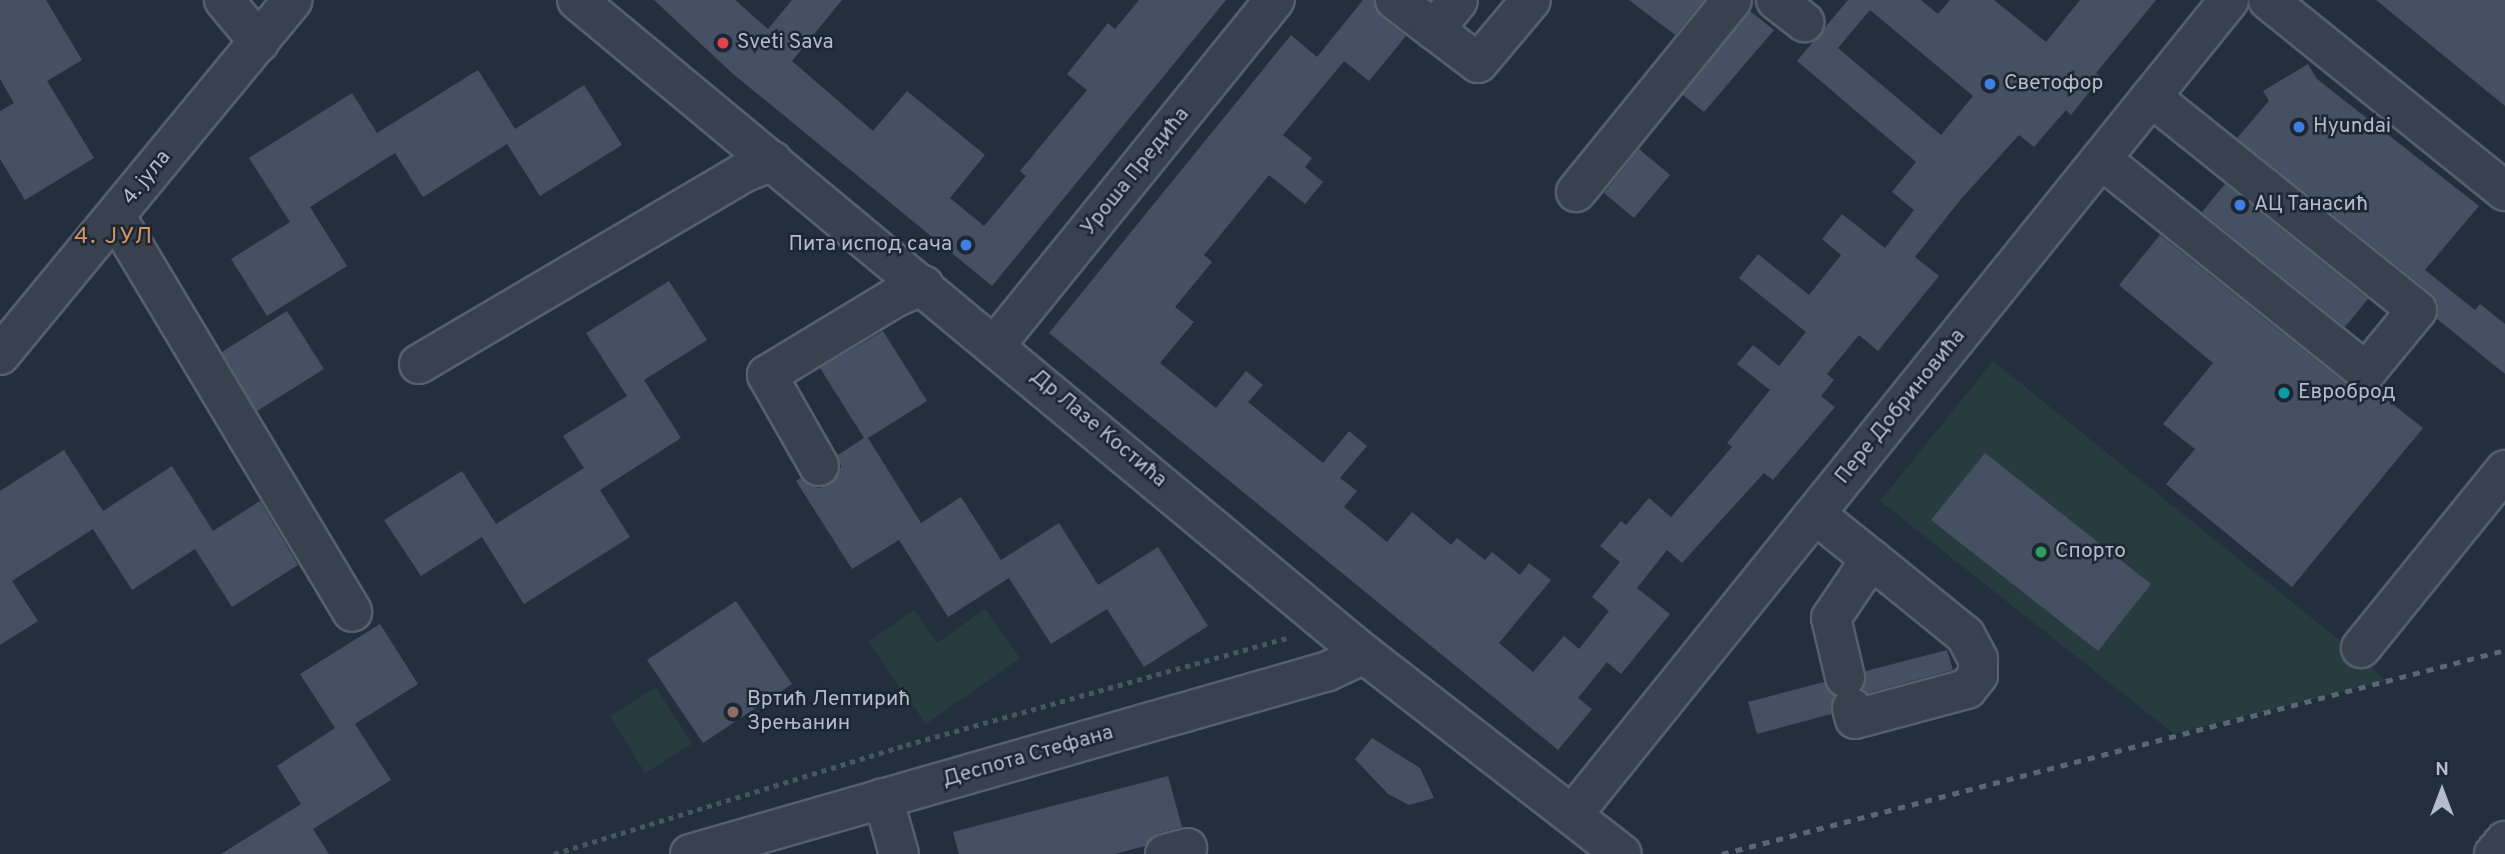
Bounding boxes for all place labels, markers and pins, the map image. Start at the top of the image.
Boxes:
place label: Sveti Sava [737,30,834,56]
marker: Sveti Sava [715,35,731,51]
place label: Светофор [2004,71,2103,97]
marker: Светофор [1982,76,1998,92]
place label: Hyundai [2313,114,2391,140]
marker: Hyundai [2291,119,2307,135]
place label: АЦ Танасић [2254,192,2369,218]
marker: АЦ Танасић [2232,197,2248,213]
place label: Пита испод сача [788,232,952,258]
marker: Пита испод сача [958,237,974,253]
place label: Евроброд [2298,380,2396,406]
marker: Евроброд [2276,385,2292,401]
place label: Спорто [2055,539,2126,565]
marker: Спорто [2033,544,2049,560]
place label: Вртић Лептирић Зрењанин [747,687,910,737]
marker: Вртић Лептирић Зрењанин [725,704,741,720]

